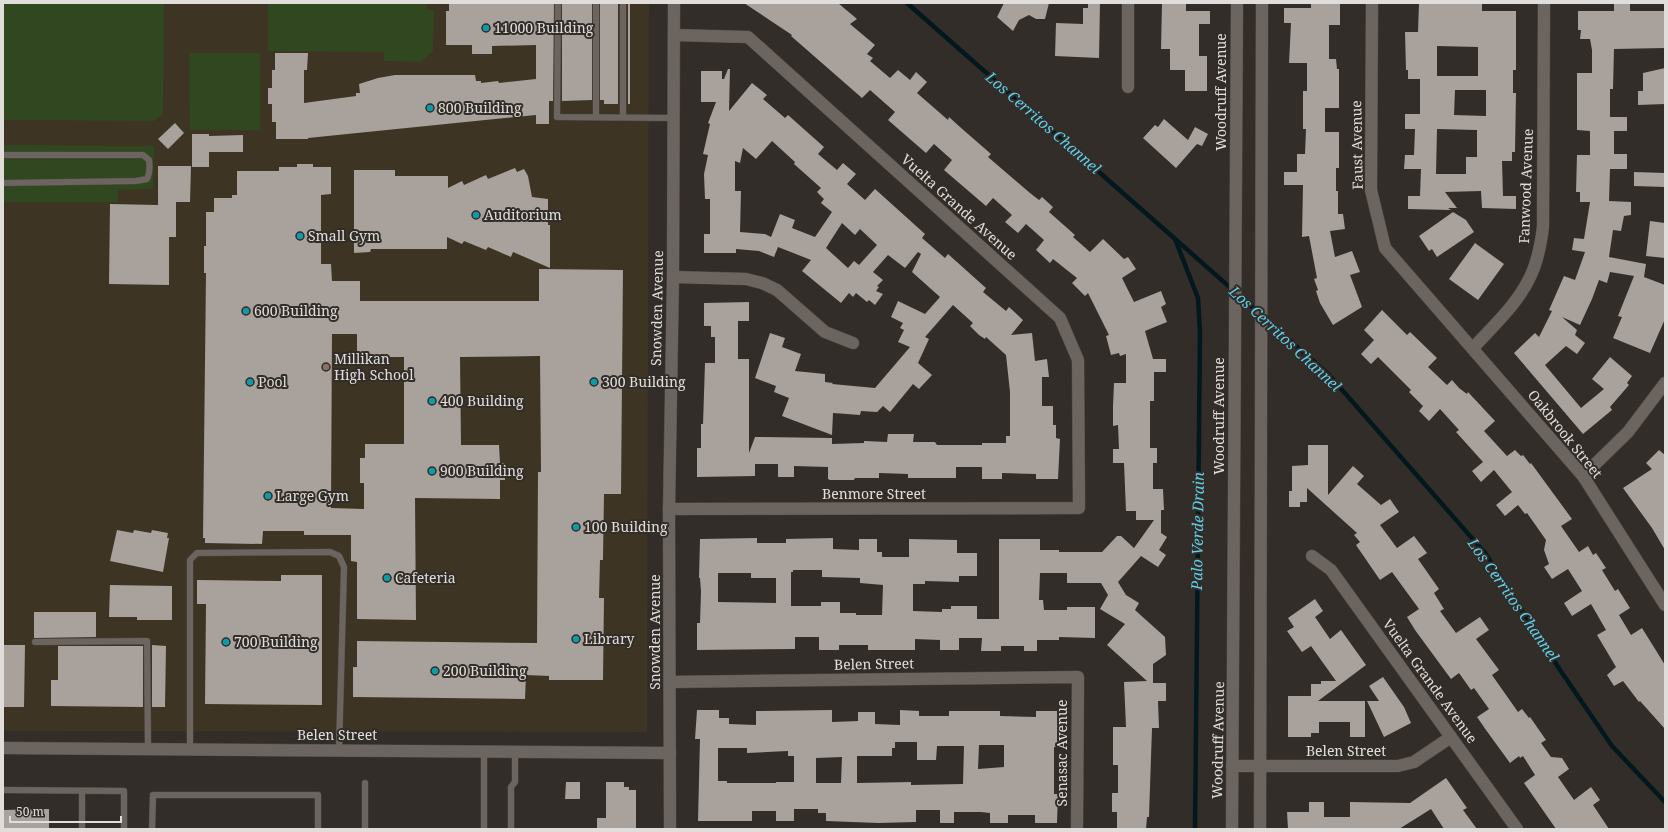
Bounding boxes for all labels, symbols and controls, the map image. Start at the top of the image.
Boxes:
place label: 11000 Building [494,18,594,37]
marker: 11000 Building [481,23,491,33]
street label: Woodruff Avenue [1211,33,1230,151]
water label: Los Cerritos Channel [981,66,1106,178]
place label: 800 Building [438,98,522,117]
street label: Faust Avenue [1346,100,1367,190]
marker: 800 Building [425,103,435,113]
street label: Fanwood Avenue [1514,128,1537,244]
street label: Vuelta Grande Avenue [897,150,1021,264]
place label: Auditorium [484,205,562,224]
marker: Auditorium [471,210,481,220]
place label: Small Gym [308,226,380,245]
marker: Small Gym [295,231,305,241]
street label: Snowden Avenue [646,250,667,366]
water label: Los Cerritos Channel [1225,280,1346,396]
place label: 600 Building [254,301,338,320]
marker: 600 Building [241,306,251,316]
place label: Millikan High School [334,349,414,384]
street label: Woodruff Avenue [1209,357,1228,475]
marker: Millikan High School [321,362,331,372]
place label: Pool [258,372,288,391]
place label: 300 Building [602,372,686,391]
marker: Pool [245,377,255,387]
marker: 300 Building [589,377,599,387]
street label: Oakbrook Street [1524,385,1607,482]
place label: 400 Building [440,391,524,410]
marker: 400 Building [427,396,437,406]
place label: 900 Building [440,461,524,480]
marker: 900 Building [427,466,437,476]
water label: Palo Verde Drain [1186,472,1208,591]
street label: Benmore Street [822,484,926,503]
place label: Large Gym [276,486,349,505]
marker: Large Gym [263,491,273,501]
place label: 100 Building [584,517,668,536]
marker: 100 Building [571,522,581,532]
water label: Los Cerritos Channel [1463,533,1564,665]
place label: Cafeteria [395,568,456,587]
marker: Cafeteria [382,573,392,583]
street label: Snowden Avenue [645,574,664,690]
street label: Vuelta Grande Avenue [1379,615,1482,747]
place label: Library [584,629,635,648]
place label: 700 Building [234,632,318,651]
marker: Library [571,634,581,644]
marker: 700 Building [221,637,231,647]
street label: Belen Street [834,653,914,674]
place label: 200 Building [443,661,527,680]
marker: 200 Building [430,666,440,676]
street label: Woodruff Avenue [1207,681,1228,799]
street label: Senasac Avenue [1052,700,1071,806]
street label: Belen Street [297,725,377,744]
street label: Belen Street [1306,741,1386,760]
scale bar [10,798,121,824]
text: 50 m [16,803,44,820]

